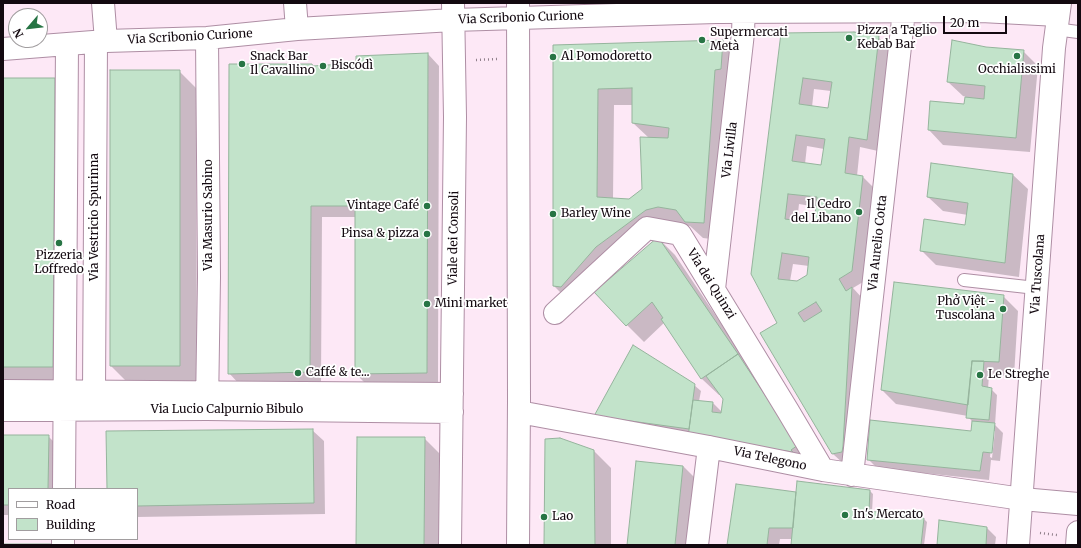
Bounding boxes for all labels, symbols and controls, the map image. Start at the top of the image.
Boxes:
north arrow [8,8,48,48]
scale bar [945,8,1009,34]
street label: Via Scribonio Curione [458,9,584,27]
text: 20 m [950,15,979,30]
place label: Pizza a Taglio Kebab Bar [857,24,937,52]
text: N [10,26,27,40]
place label: Supermercati Metà [710,26,788,54]
street label: Via Scribonio Curione [127,27,253,47]
marker: Pizza a Taglio Kebab Bar [844,33,854,43]
marker: Supermercati Metà [697,35,707,45]
place label: Snack Bar Il Cavallino [250,50,315,78]
place label: Al Pomodoretto [561,50,652,64]
marker: Occhialissimi [1012,51,1022,61]
marker: Al Pomodoretto [548,52,558,62]
marker: Snack Bar Il Cavallino [237,59,247,69]
place label: Biscódì [331,59,373,73]
marker: Biscódì [318,61,328,71]
place label: Occhialissimi [978,63,1056,77]
street label: Via Livilla [719,121,741,179]
street label: Via Vestricio Spurinna [88,153,102,281]
street label: Via Masurio Sabino [202,159,216,271]
street label: Viale dei Consoli [446,191,462,285]
street label: Via Aurelio Cotta [866,194,890,292]
place label: Il Cedro del Libano [791,198,851,226]
place label: Vintage Café [347,199,419,213]
marker: Vintage Café [422,201,432,211]
place label: Barley Wine [561,207,631,221]
marker: Il Cedro del Libano [854,207,864,217]
marker: Barley Wine [548,209,558,219]
place label: Pinsa & pizza [341,227,419,241]
marker: Pinsa & pizza [422,229,432,239]
street label: Via Tuscolana [1028,233,1048,315]
marker: Pizzeria Loffredo [54,238,64,248]
street label: Via dei Quinzi [684,246,738,322]
place label: Pizzeria Loffredo [34,249,84,277]
place label: Phở Việt - Tuscolana [936,295,995,323]
place label: Mini market [435,297,507,311]
marker: Mini market [422,299,432,309]
marker: Phở Việt - Tuscolana [998,304,1008,314]
place label: Caffé & te... [306,366,369,380]
marker: Caffé & te... [293,368,303,378]
place label: Le Streghe [988,368,1049,382]
marker: Le Streghe [975,370,985,380]
street label: Via Lucio Calpurnio Bibulo [151,403,303,417]
street label: Via Telegono [732,444,808,474]
legend [8,488,138,540]
text: Road [46,497,75,512]
place label: In's Mercato [853,508,923,522]
place label: Lao [552,510,573,524]
marker: In's Mercato [840,510,850,520]
marker: Lao [539,512,549,522]
text: Building [46,517,95,532]

